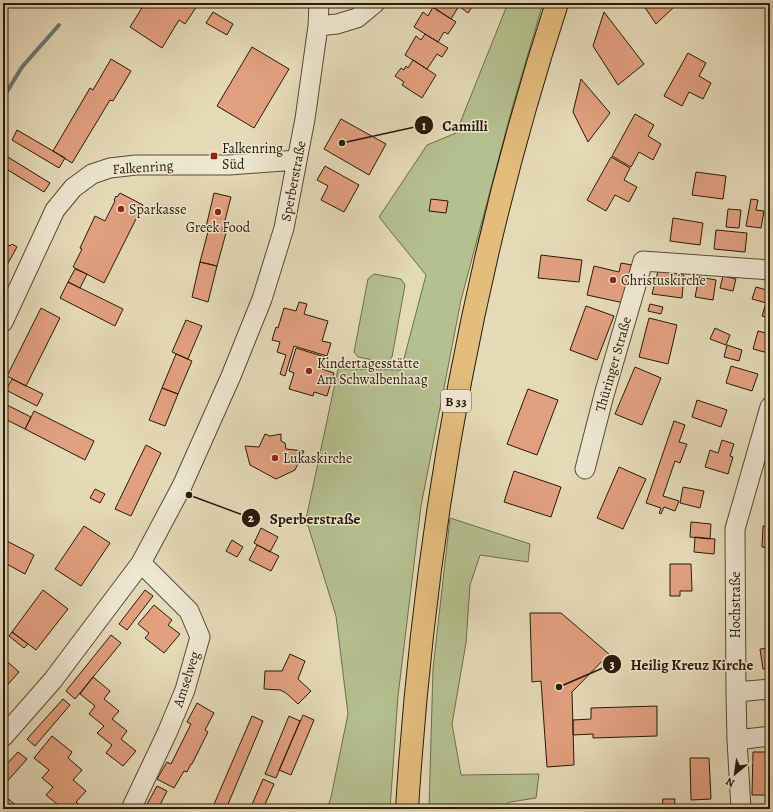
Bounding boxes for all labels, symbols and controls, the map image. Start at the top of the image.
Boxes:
callout: Camilli [414,112,496,139]
text: Camilli [442,116,488,136]
text: 1 [422,118,427,134]
place label: Falkenring Süd [222,139,283,174]
street label: Sperberstraße [276,139,311,223]
marker: Falkenring Süd [209,151,219,161]
street label: Falkenring [112,156,174,179]
place label: Sparkasse [129,200,186,219]
marker: Sparkasse [116,204,126,214]
marker: Greek Food [213,207,223,217]
place label: Greek Food [186,218,251,237]
place label: Christuskirche [621,271,706,290]
marker: Christuskirche [608,275,618,285]
street label: Thüringer Straße [591,314,636,414]
place label: Kindertagesstätte Am Schwalbenhaag [316,354,428,389]
marker: Kindertagesstätte Am Schwalbenhaag [304,366,314,376]
road number: B 33 [441,390,471,412]
place label: Lukaskirche [283,449,352,468]
marker: Lukaskirche [270,453,280,463]
callout: Sperberstraße [241,505,368,532]
text: Sperberstraße [270,509,360,529]
text: 2 [248,510,254,526]
street label: Hochstraße [726,571,745,639]
street label: Amselweg [168,649,204,710]
callout: Heilig Kreuz Kirche [602,651,761,678]
text: Heilig Kreuz Kirche [631,655,753,675]
text: 3 [609,657,615,673]
north arrow [715,754,755,794]
text: N [723,774,738,791]

